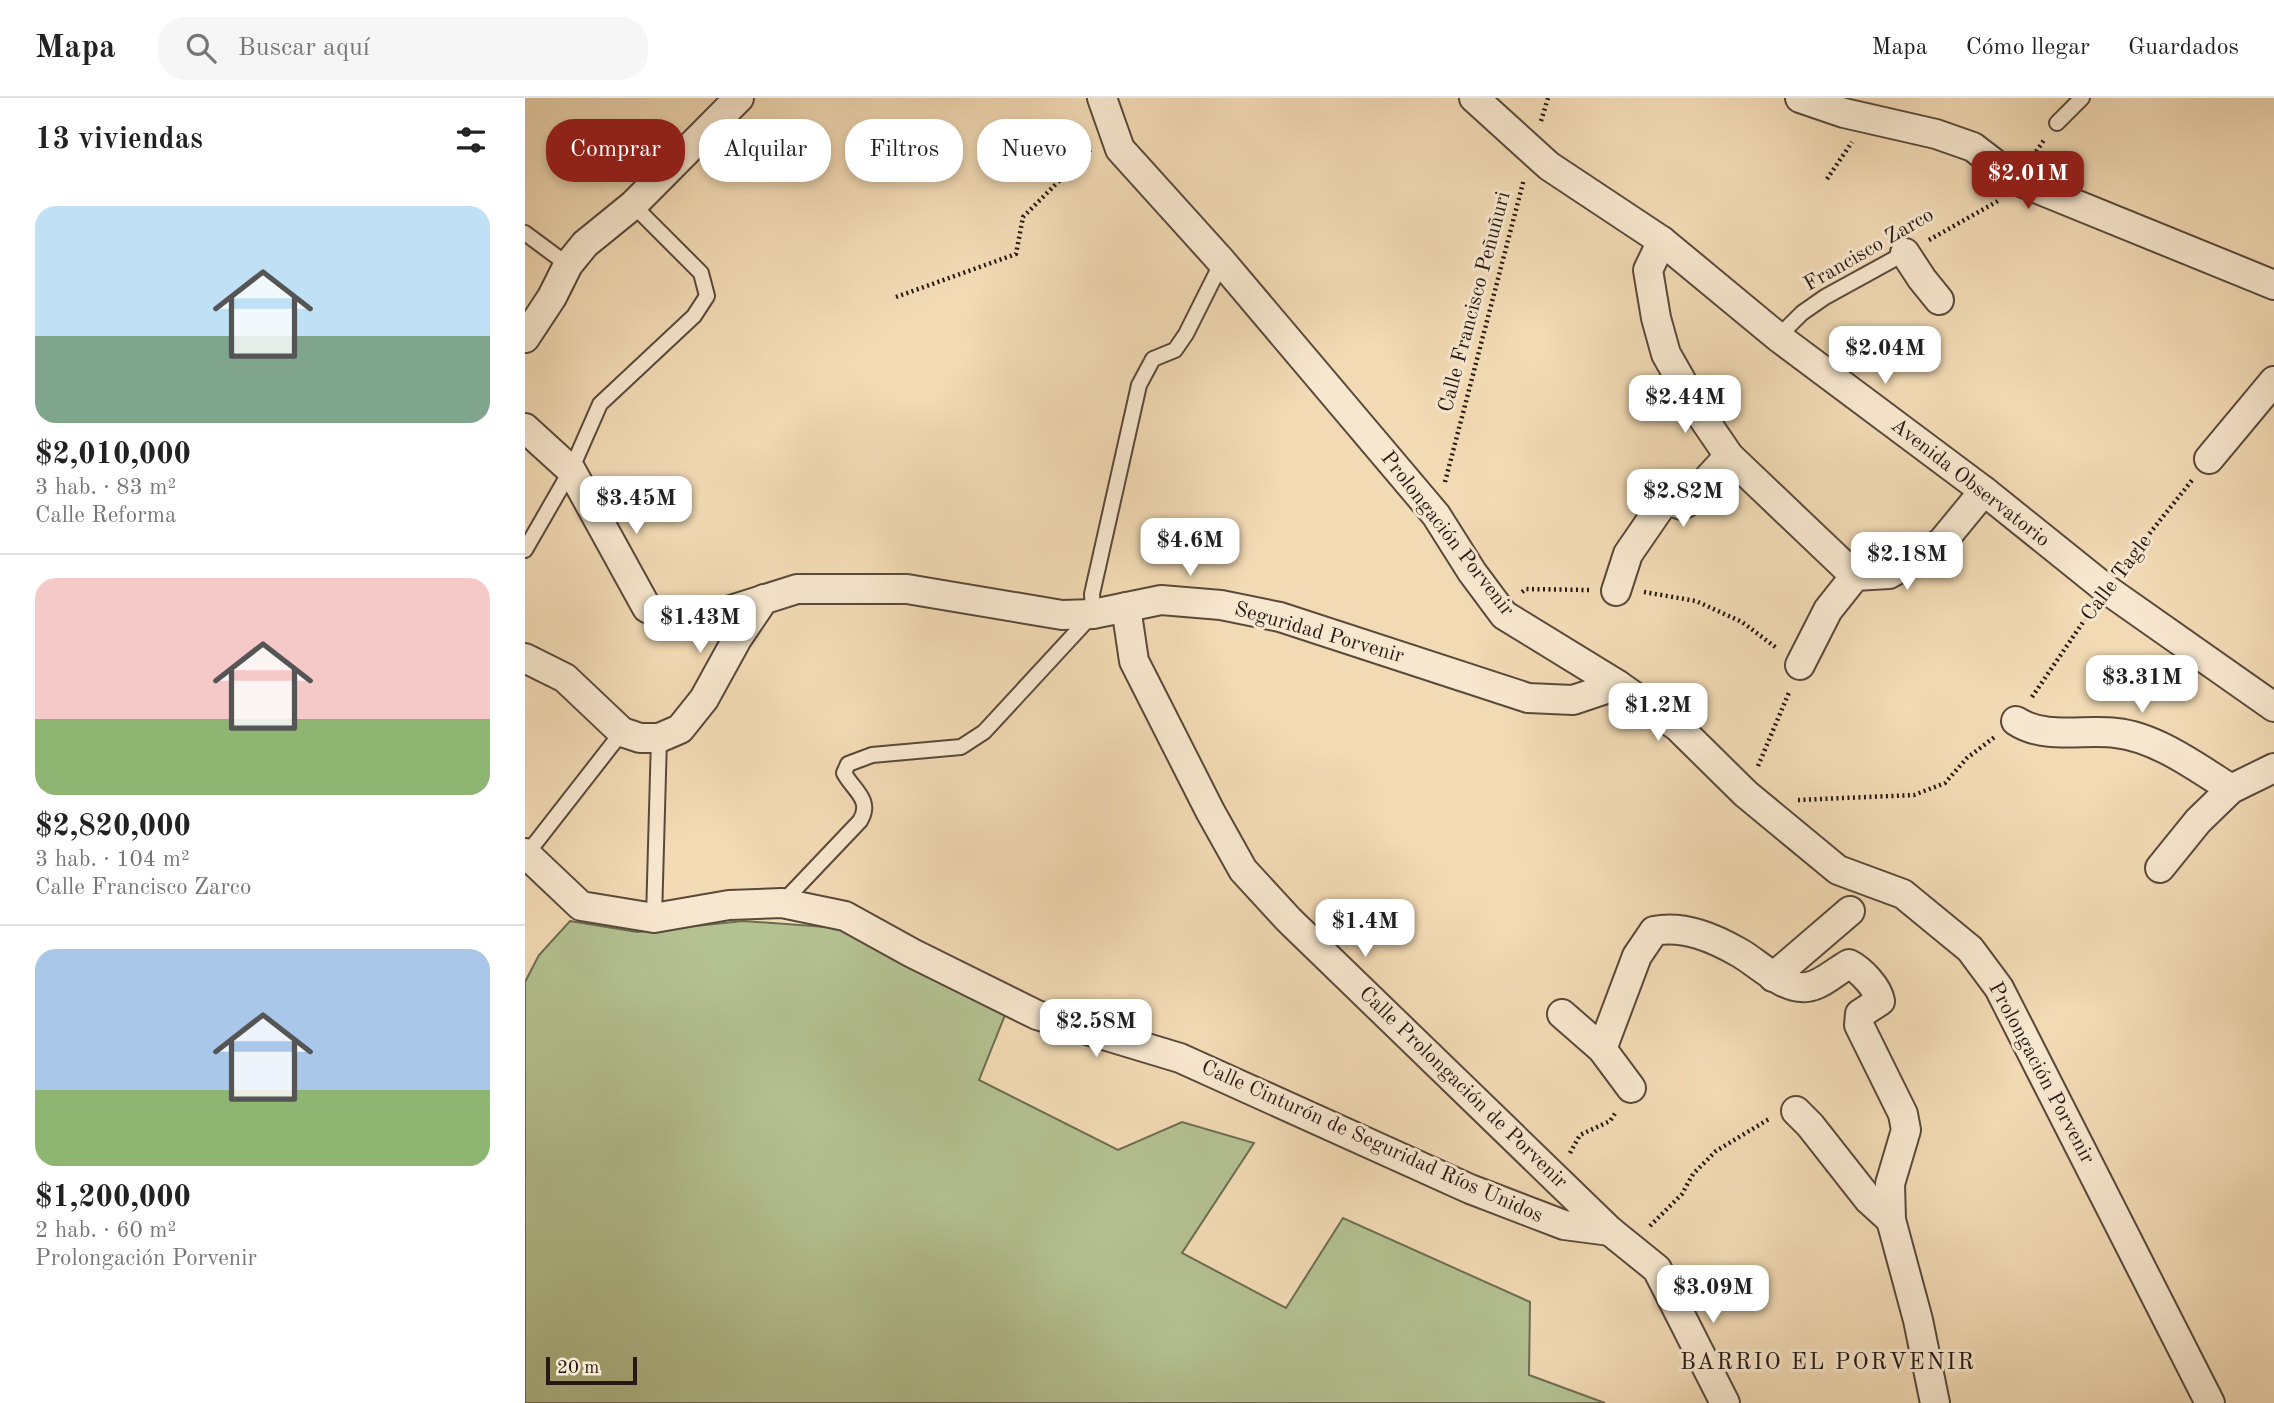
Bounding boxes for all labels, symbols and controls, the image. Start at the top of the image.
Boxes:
search box [158,17,648,80]
icon: search [182,29,220,67]
text: Mapa [35,32,116,65]
text: Buscar aquí [238,35,370,61]
text: Mapa [1871,36,1928,60]
text: Cómo llegar [1966,36,2090,60]
text: Guardados [2128,36,2239,60]
chip: Comprar [546,119,685,182]
chip: Alquilar [699,119,831,182]
chip: Filtros [845,119,963,182]
chip: Nuevo [977,119,1091,182]
icon: filters [452,121,490,159]
text: 13 viviendas [35,125,203,155]
pin: $2.01M [1971,152,2085,211]
text: $2.01M [1988,162,2068,185]
street label: Calle Francisco Peñuñuri [1435,189,1515,415]
street label: Francisco Zarco [1800,204,1938,296]
icon: home [200,251,326,377]
pin: $2.04M [1828,327,1942,386]
text: $2.04M [1845,337,1925,360]
pin: $2.44M [1628,376,1742,435]
text: $2.44M [1645,386,1725,409]
street label: Avenida Observatorio [1887,415,2053,551]
text: $2,010,000 [35,440,191,470]
street label: Prolongación Porvenir [1376,448,1518,621]
pin: $2.82M [1626,470,1740,529]
text: 3 hab. · 83 m² [35,476,176,499]
pin: $3.45M [579,476,693,536]
text: $2.82M [1643,480,1723,503]
text: $3.45M [596,487,676,510]
text: Calle Reforma [35,504,176,527]
pin: $4.6M [1141,518,1239,578]
text: $4.6M [1157,529,1223,552]
street label: Calle Tagle [2078,531,2156,625]
pin: $2.18M [1850,532,1964,592]
text: $2.18M [1867,543,1947,566]
pin: $1.43M [643,596,757,655]
street label: Seguridad Porvenir [1232,599,1407,667]
text: $1.43M [660,606,740,629]
icon: home [200,623,326,749]
pin: $3.31M [2085,656,2199,715]
text: $3.31M [2102,666,2182,689]
pin: $1.2M [1609,684,1707,743]
text: $1.2M [1625,694,1691,717]
text: $2,820,000 [35,812,191,842]
text: 3 hab. · 104 m² [35,848,190,871]
text: Calle Francisco Zarco [35,876,251,899]
pin: $1.4M [1316,900,1414,959]
text: $1.4M [1332,910,1398,933]
street label: Prolongación Porvenir [1984,979,2098,1168]
street label: Calle Prolongación de Porvenir [1355,983,1571,1193]
icon: home [200,994,326,1120]
pin: $2.58M [1039,1000,1153,1059]
text: $2.58M [1056,1010,1136,1033]
street label: Calle Cinturón de Seguridad Ríos Unidos [1198,1057,1546,1227]
text: $1,200,000 [35,1183,191,1213]
text: 2 hab. · 60 m² [35,1219,176,1242]
text: Prolongación Porvenir [35,1247,257,1270]
pin: $3.09M [1656,1266,1770,1325]
text: $3.09M [1673,1276,1753,1299]
district label: BARRIO EL PORVENIR [1680,1351,1976,1374]
scale bar [546,1354,637,1386]
text: 20 m [557,1359,599,1378]

